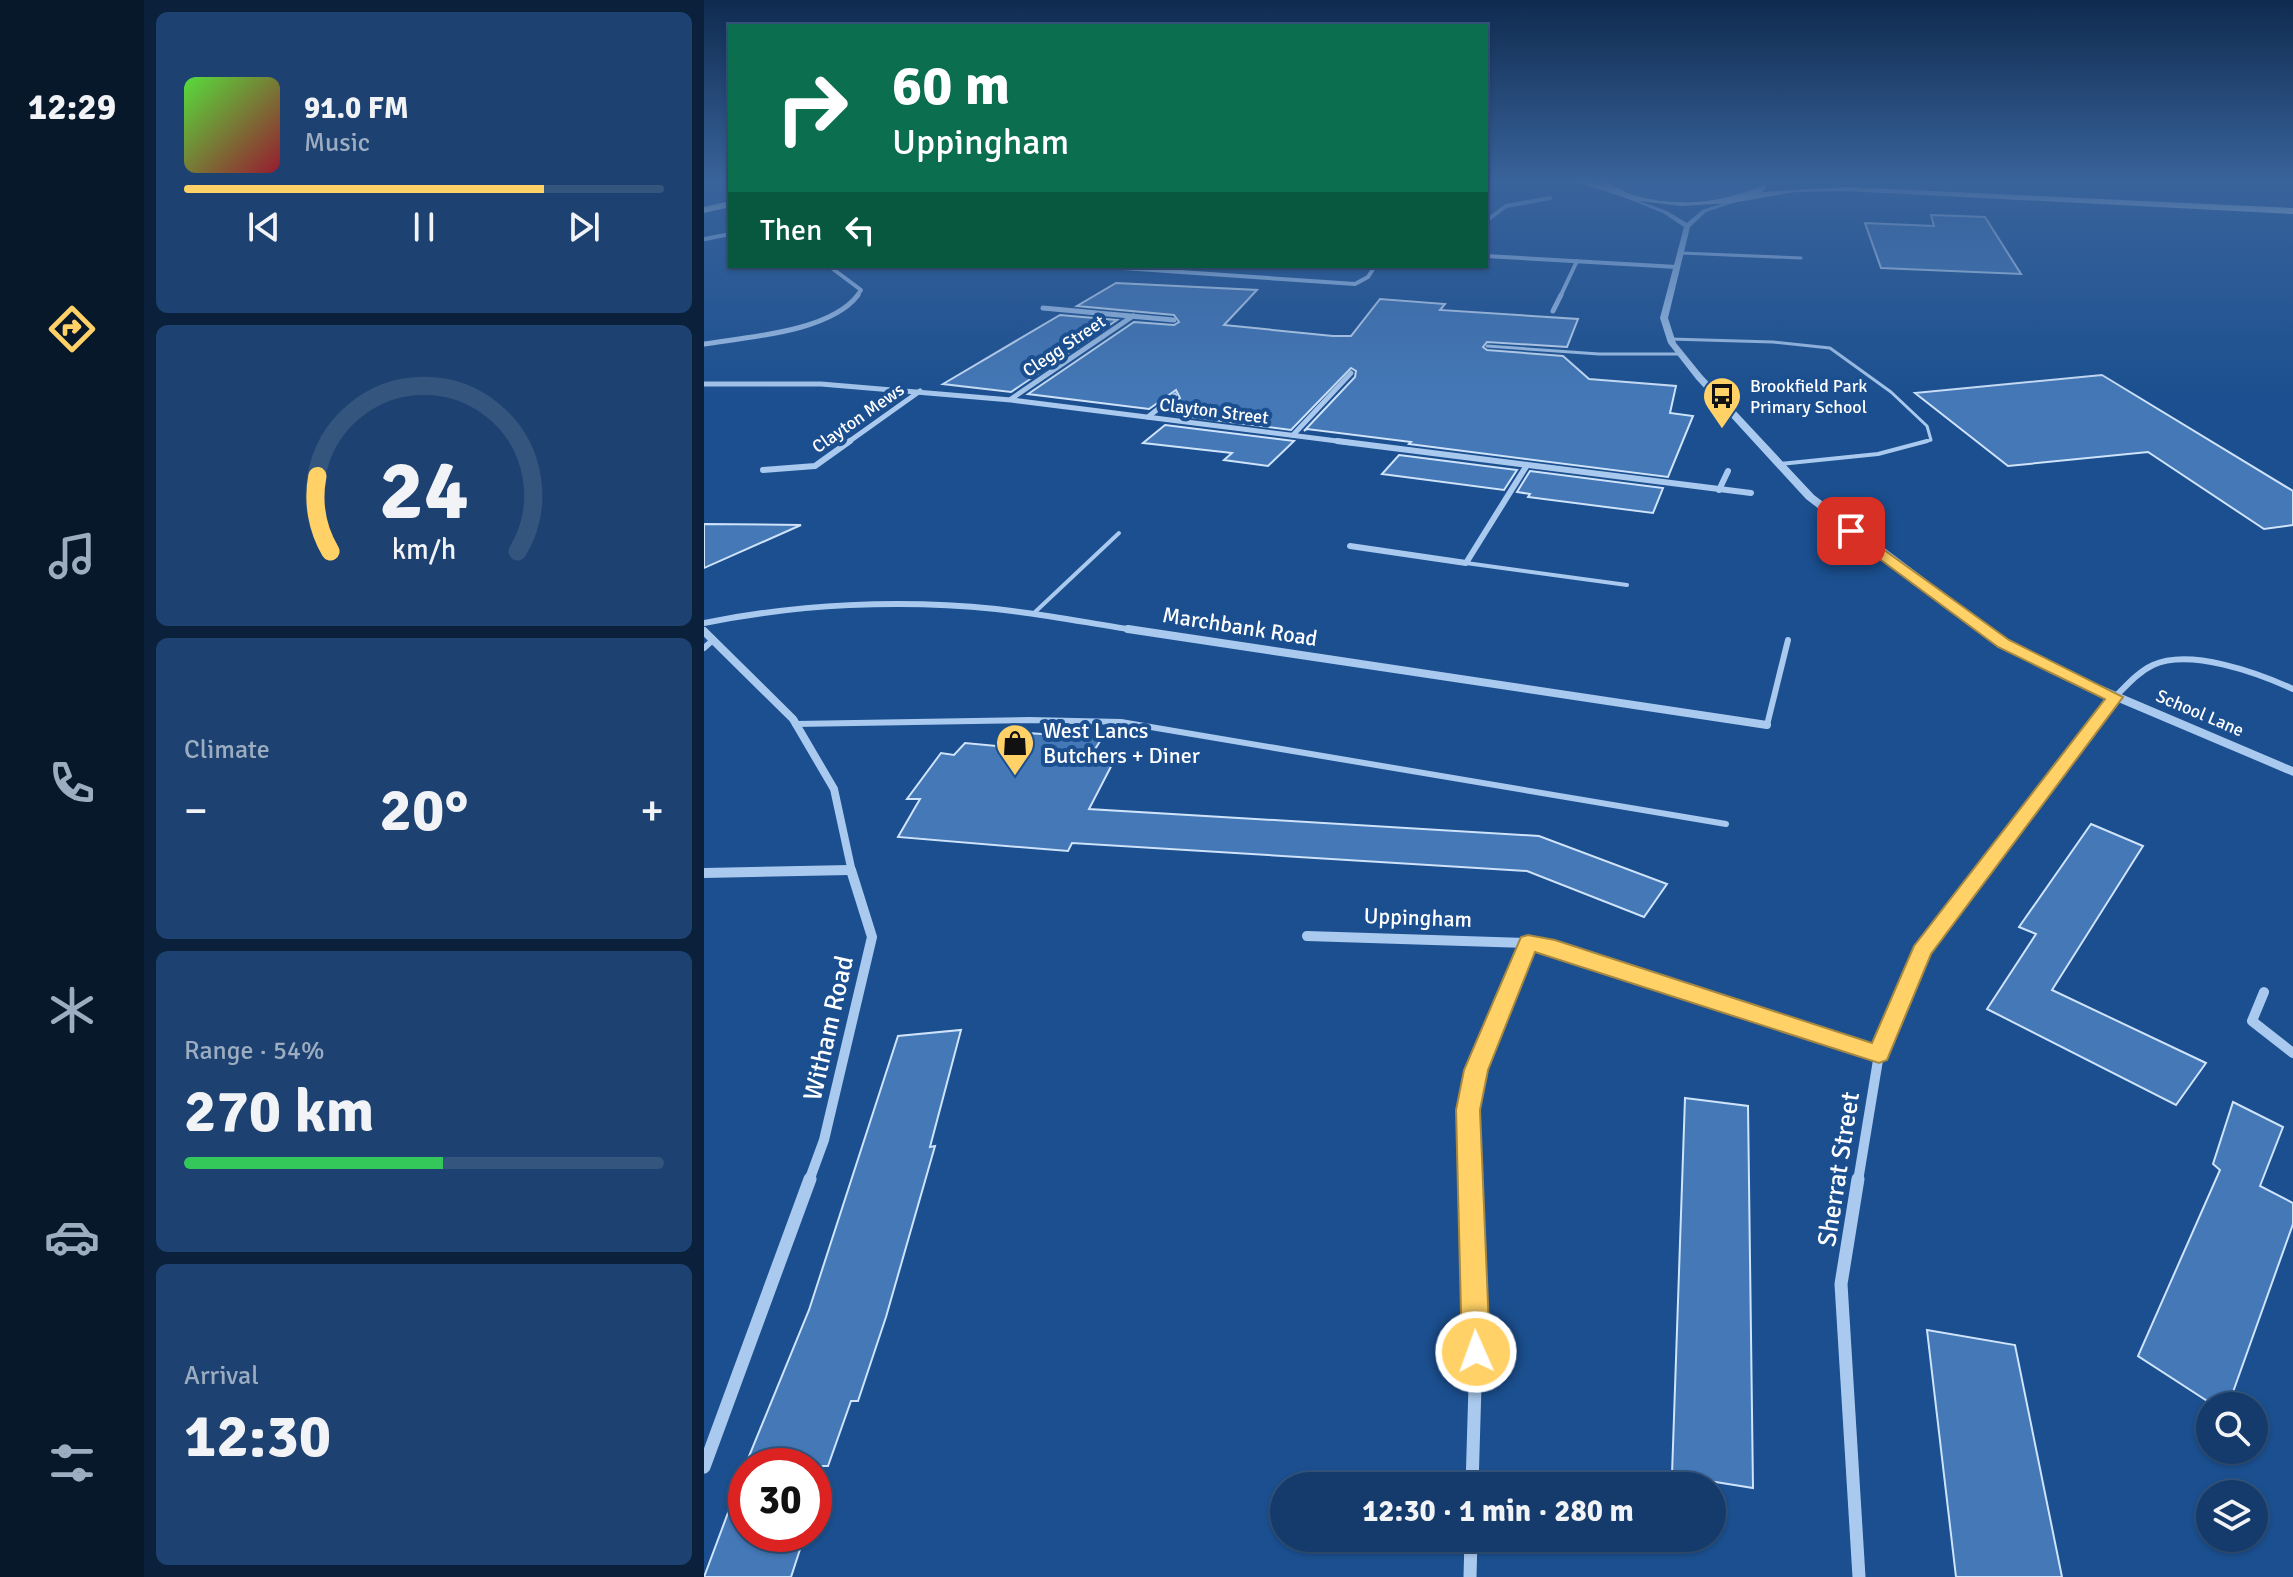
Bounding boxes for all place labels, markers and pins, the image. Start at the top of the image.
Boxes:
bus stop icon: Brookfield Park Primary School [1701,375,1743,430]
place label: Brookfield Park Primary School [1750,375,1867,418]
pin [1817,497,1885,565]
place label: West Lancs Butchers + Diner [1043,717,1200,769]
shop icon: West Lancs Butchers + Diner [994,722,1036,777]

